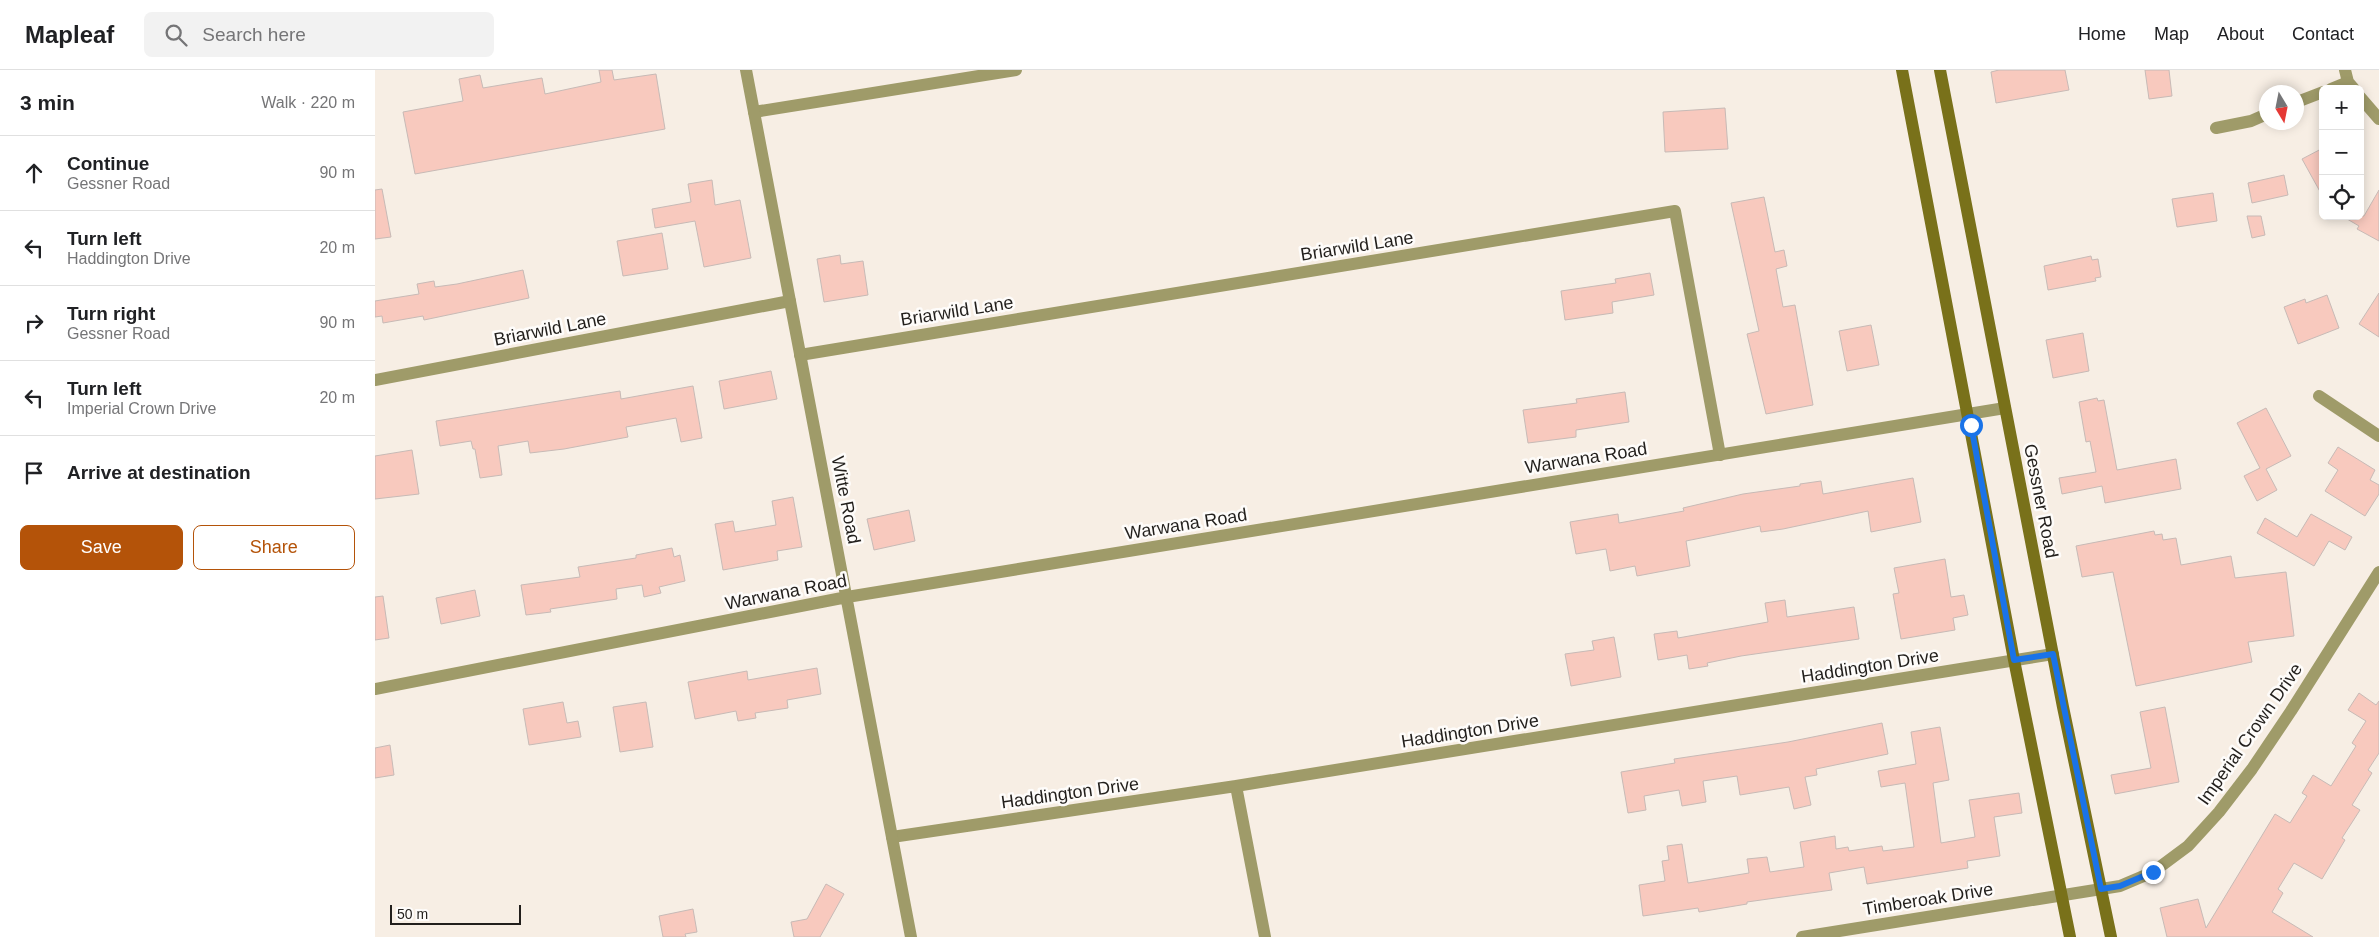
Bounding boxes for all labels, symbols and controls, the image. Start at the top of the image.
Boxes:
search box [144,12,494,57]
text: Mapleaf [25,21,114,48]
icon: search [162,21,190,49]
text: Search here [202,24,306,45]
text: Home [2078,24,2126,44]
text: Map [2154,24,2189,44]
text: About [2217,24,2264,44]
text: Contact [2292,24,2354,44]
north arrow [2259,85,2304,130]
map controls [2319,85,2364,220]
button: + [2319,85,2364,130]
text: 3 min [20,91,75,114]
text: Walk · 220 m [261,94,355,111]
button: − [2319,130,2364,175]
text: Continue [67,153,149,174]
icon: ahead [20,159,48,187]
text: 90 m [319,164,355,181]
text: Gessner Road [67,175,170,192]
button: locate [2319,175,2364,220]
street label: Briarwild Lane [1299,227,1415,265]
text: Turn left [67,228,142,249]
icon: left [20,234,48,262]
text: 20 m [319,239,355,256]
text: Haddington Drive [67,250,191,267]
street label: Briarwild Lane [899,292,1015,330]
text: Turn right [67,303,155,324]
street label: Briarwild Lane [492,308,608,350]
icon: right [20,309,48,337]
text: 90 m [319,314,355,331]
text: Gessner Road [67,325,170,342]
text: Turn left [67,378,142,399]
icon: left [20,384,48,412]
text: 20 m [319,389,355,406]
text: Imperial Crown Drive [67,400,216,417]
route start [1960,414,1983,437]
street label: Warwana Road [1523,438,1649,478]
street label: Gessner Road [2020,442,2062,560]
street label: Witte Road [828,454,864,546]
icon: arrive [20,459,48,487]
text: Arrive at destination [67,462,251,483]
street label: Warwana Road [1123,504,1249,544]
button: Save [20,525,183,570]
button: Share [193,525,355,570]
street label: Warwana Road [724,570,848,614]
street label: Haddington Drive [1800,645,1940,687]
street label: Imperial Crown Drive [2194,659,2306,809]
street label: Haddington Drive [1400,710,1540,752]
street label: Haddington Drive [1000,773,1140,813]
route end [2142,861,2165,884]
street label: Timberoak Drive [1862,879,1994,919]
scale bar [390,902,521,925]
text: 50 m [397,906,428,922]

